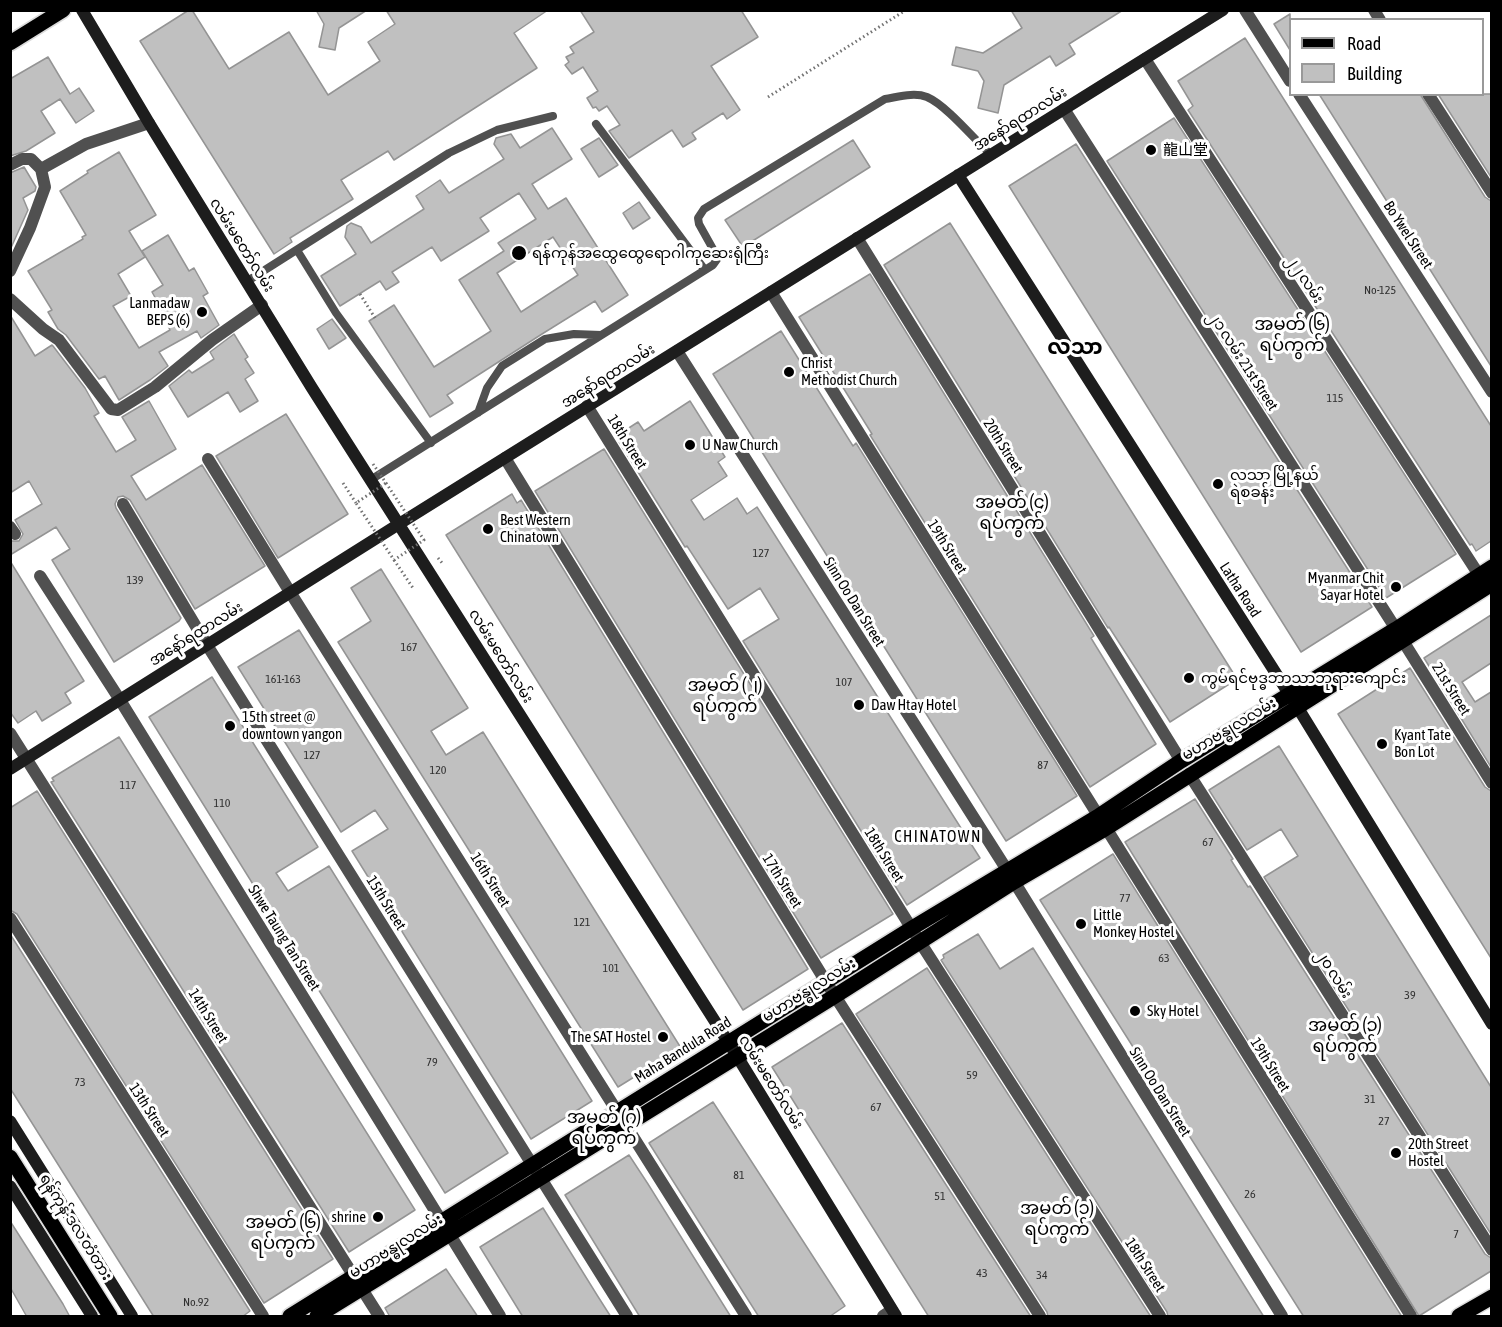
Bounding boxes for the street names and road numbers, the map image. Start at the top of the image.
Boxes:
street label: အနော်ရထာလမ်း [970,83,1070,155]
street label: လမ်းမတော်လမ်း [206,195,278,295]
street label: Bo Ywel Street [1379,198,1437,272]
street label: ၂၂ လမ်း [1283,251,1327,307]
street label: ၂၁ လမ်း 21st Street [1204,308,1282,414]
street label: အနော်ရထာလမ်း [558,340,658,412]
street label: 18th Street [603,412,651,472]
street label: 20th Street [979,416,1027,476]
street label: 19th Street [923,517,971,577]
street label: Sinn Oo Dan Street [819,554,889,650]
street label: Latha Road [1216,559,1264,621]
street label: အနော်ရထာလမ်း [146,598,246,670]
street label: လမ်းမတော်လမ်း [465,606,537,706]
street label: 21st Street [1428,659,1474,719]
street label: မဟာဗန္ဓုလလမ်း [1179,694,1279,764]
street label: 18th Street [860,825,908,885]
street label: 16th Street [466,850,514,910]
street label: 17th Street [758,851,806,911]
street label: 15th Street [362,873,410,933]
street label: Shwe Taung Tan Street [244,882,324,994]
street label: ၂၀ လမ်း [1312,946,1356,1002]
street label: မဟာဗန္ဓုလလမ်း [759,954,859,1026]
street label: 14th Street [184,986,232,1046]
street label: Maha Bandula Road [631,1013,735,1087]
street label: လမ်းမတော်လမ်း [735,1032,807,1132]
street label: 19th Street [1246,1035,1294,1095]
street label: Sinn Oo Dan Street [1125,1044,1195,1140]
street label: 13th Street [125,1080,173,1140]
street label: ရန်ကုန်-ဒလ တံတား [36,1170,116,1284]
street label: မဟာဗန္ဓုလလမ်း [346,1210,446,1282]
street label: 18th Street [1121,1235,1169,1295]

